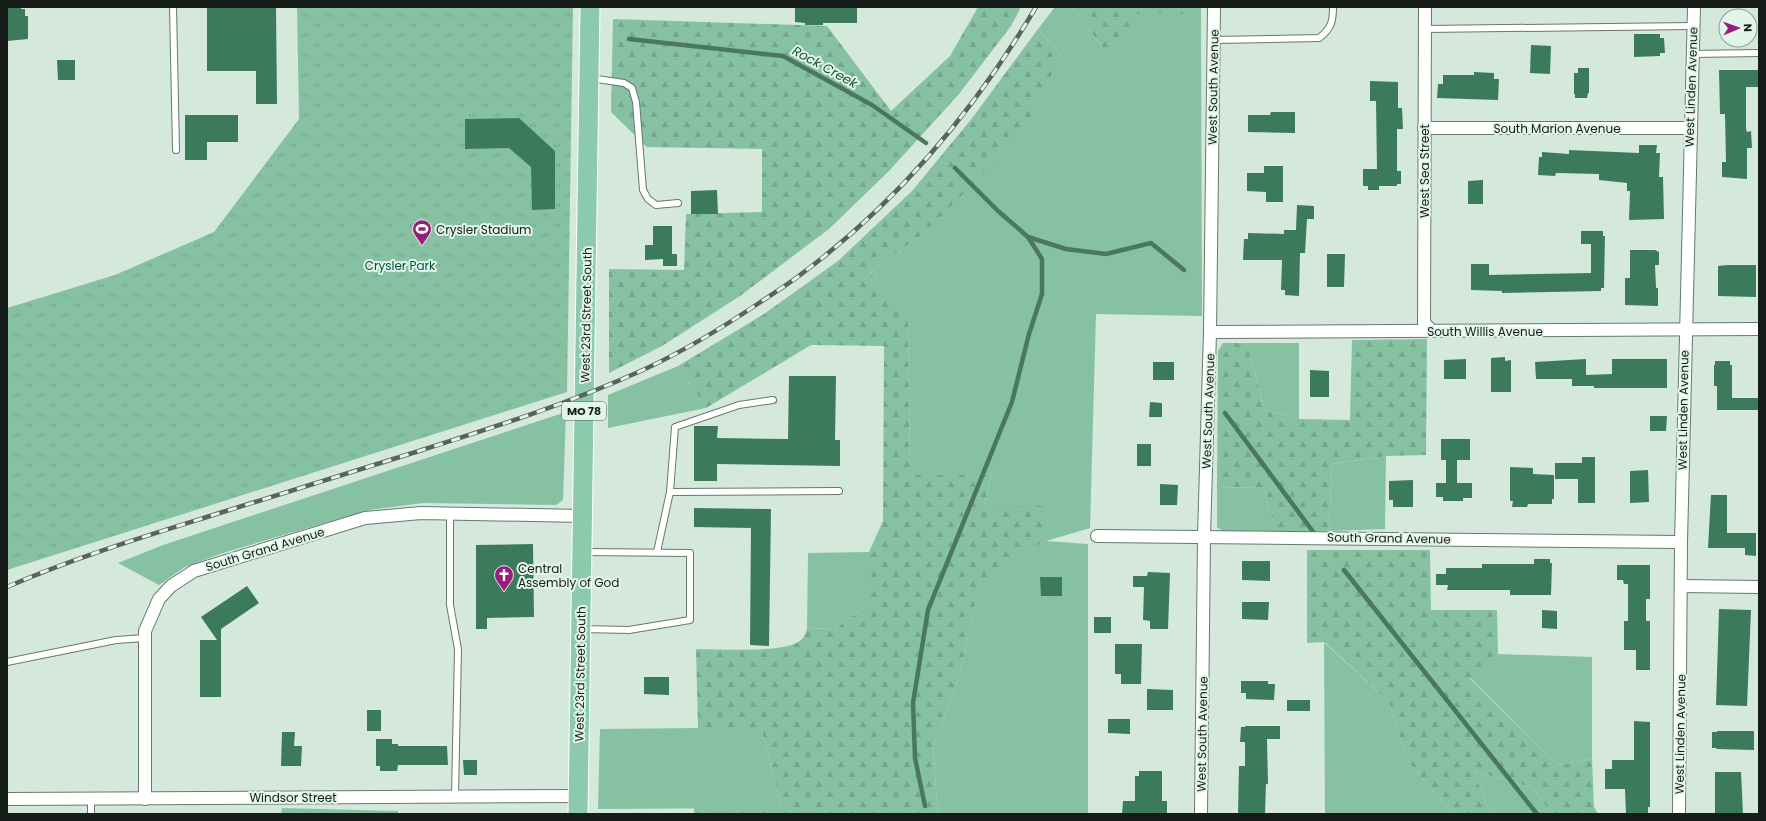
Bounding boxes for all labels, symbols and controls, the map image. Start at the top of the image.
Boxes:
north arrow [1718,8,1758,48]
text: N [1740,23,1756,32]
street label: West Linden Avenue [1680,27,1702,147]
street label: West South Avenue [1203,29,1223,145]
water label: Rock Creek [789,41,862,93]
street label: South Marion Avenue [1493,120,1621,137]
street label: West Sea Street [1416,124,1433,218]
sports icon: Crysler Stadium [411,218,433,246]
place label: Crysler Stadium [436,221,531,238]
street label: West 23rd Street South [576,247,596,383]
park label: Crysler Park [365,257,436,274]
street label: South Willis Avenue [1427,323,1543,340]
street label: West Linden Avenue [1673,350,1693,470]
street label: West South Avenue [1197,353,1219,469]
road number: MO 78 [562,402,606,420]
street label: South Grand Avenue [203,523,327,575]
street label: South Grand Avenue [1327,528,1451,548]
place label: Central Assembly of God [518,560,619,591]
church icon: Central Assembly of God [493,564,515,592]
street label: West 23rd Street South [570,606,590,742]
street label: West Linden Avenue [1670,674,1690,794]
street label: West South Avenue [1192,676,1212,792]
street label: Windsor Street [249,789,337,806]

